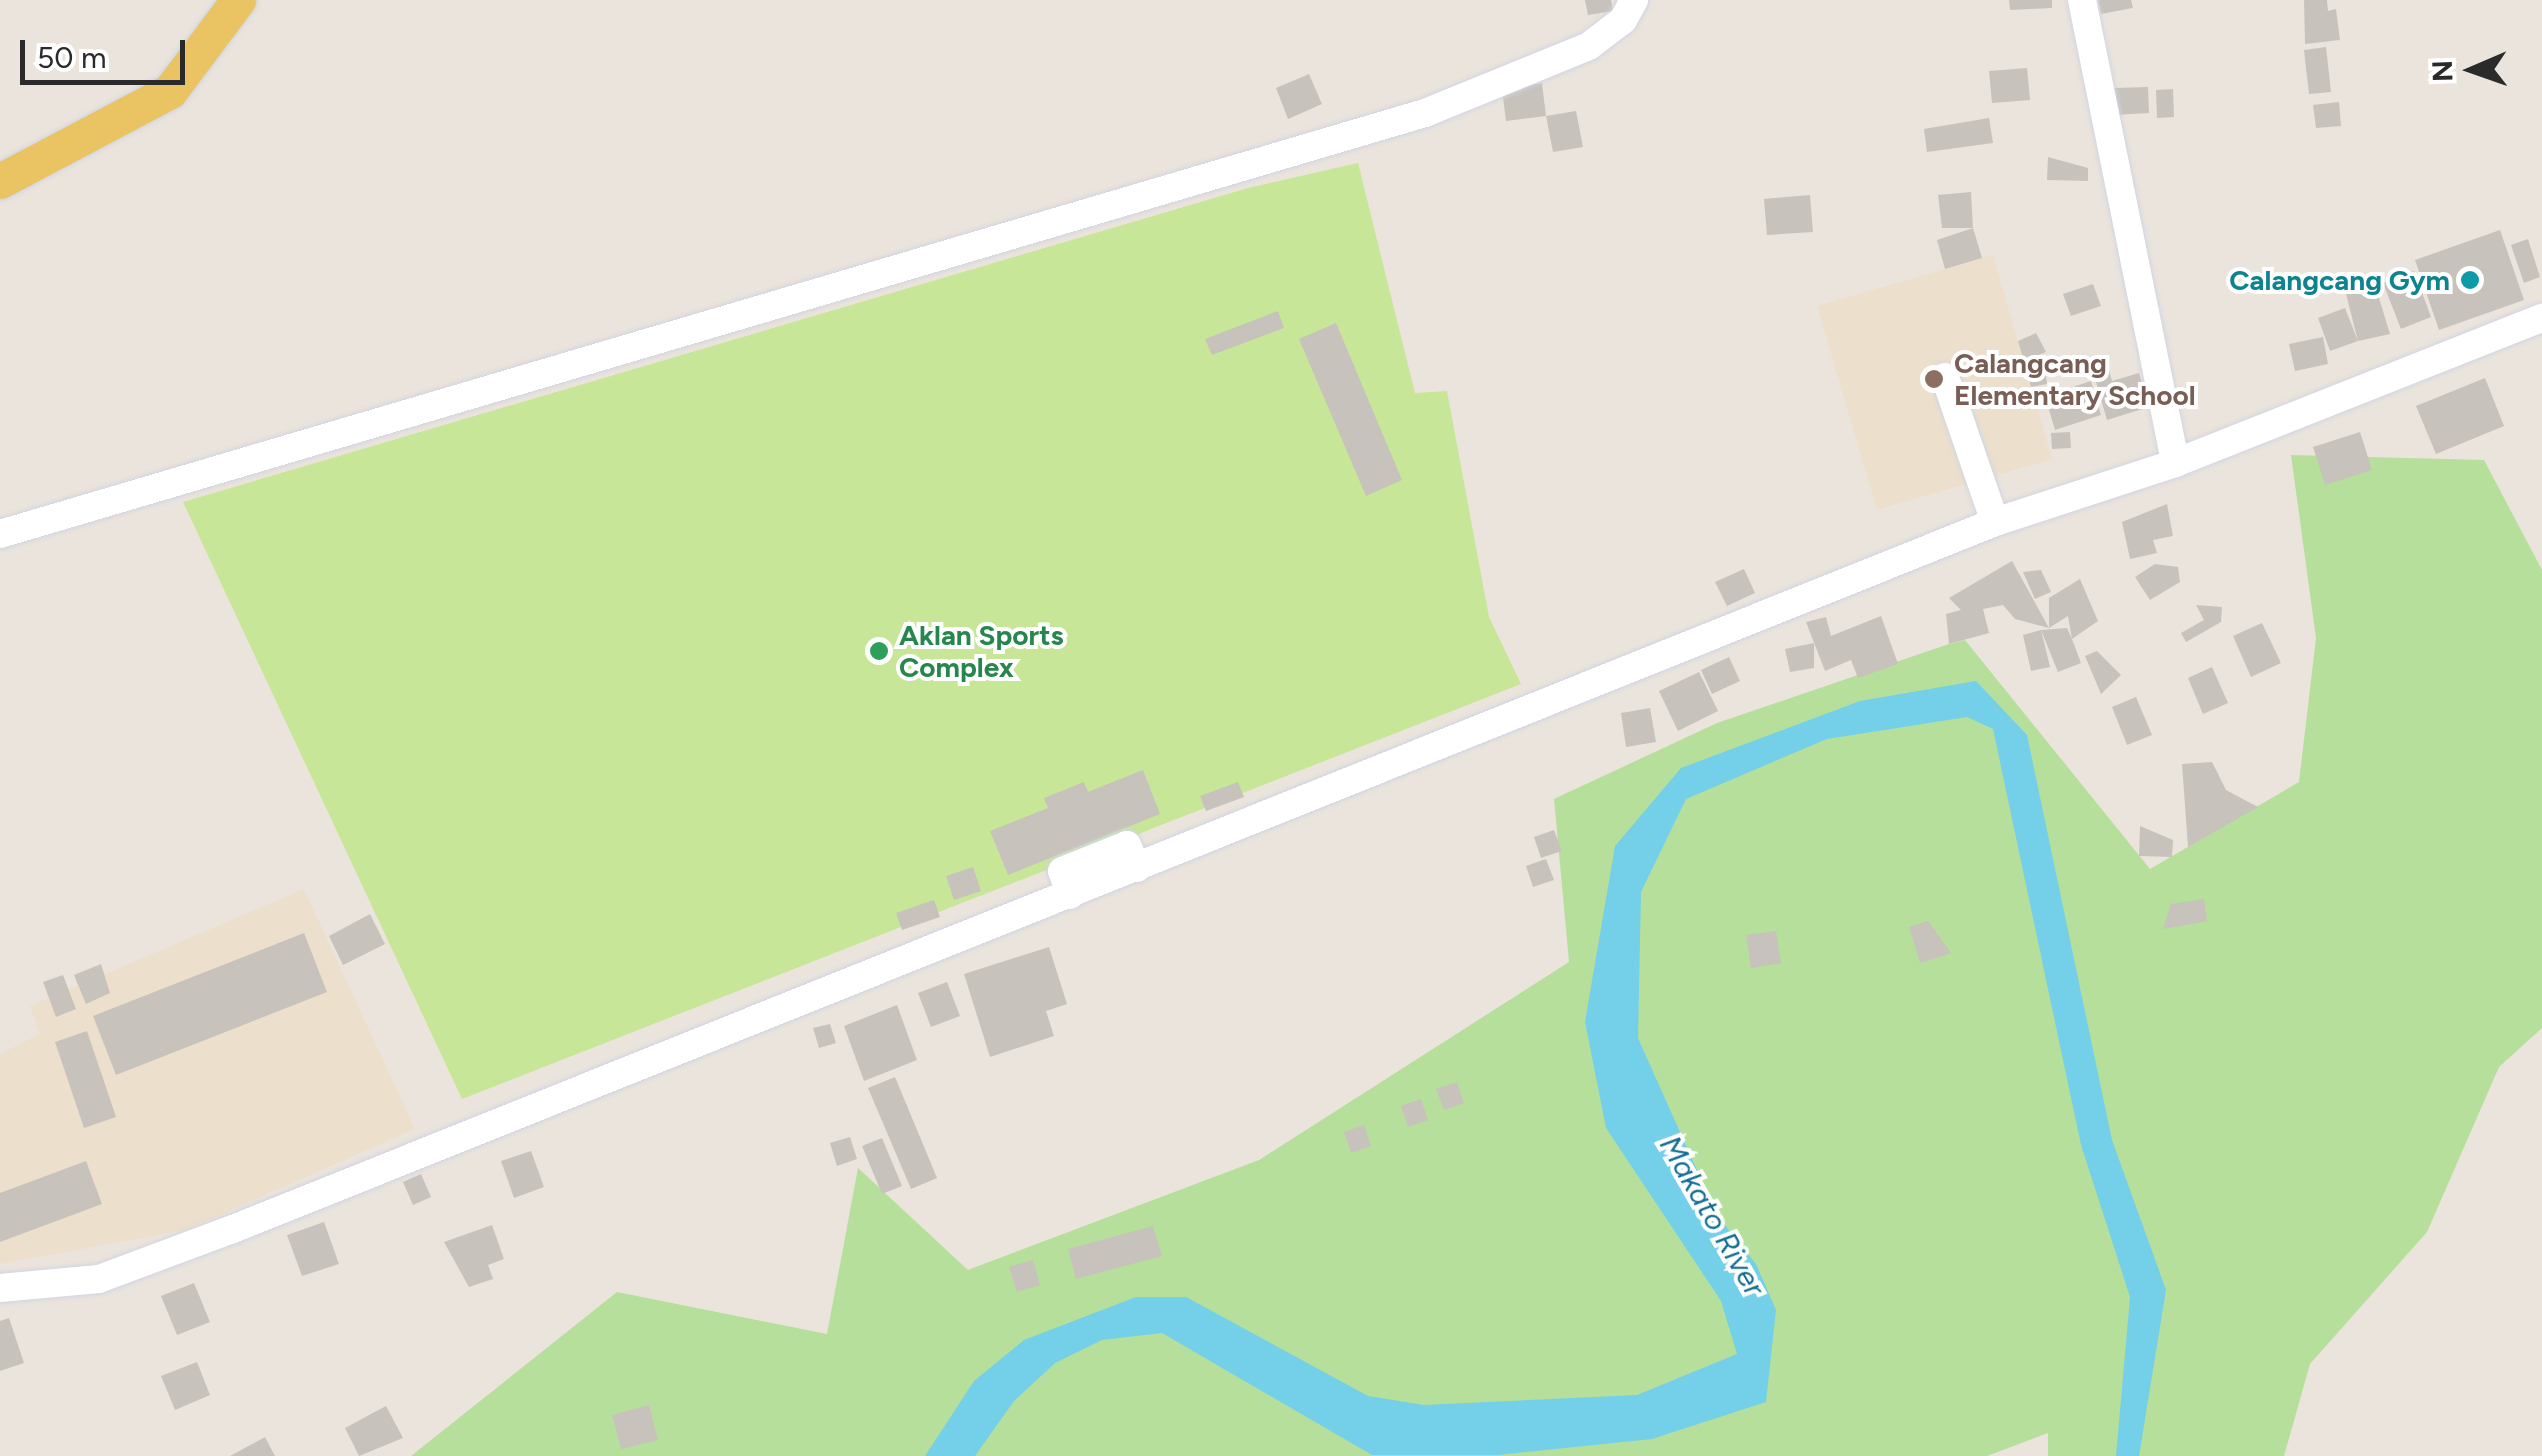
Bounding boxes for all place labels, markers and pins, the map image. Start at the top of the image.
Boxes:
place label: Calangcang Gym [2229,263,2450,297]
marker: Calangcang Gym [2459,269,2481,291]
place label: Calangcang Elementary School [1954,346,2196,412]
marker: Calangcang Elementary School [1923,368,1945,390]
place label: Aklan Sports Complex [899,618,1063,684]
marker: Aklan Sports Complex [868,640,890,662]

